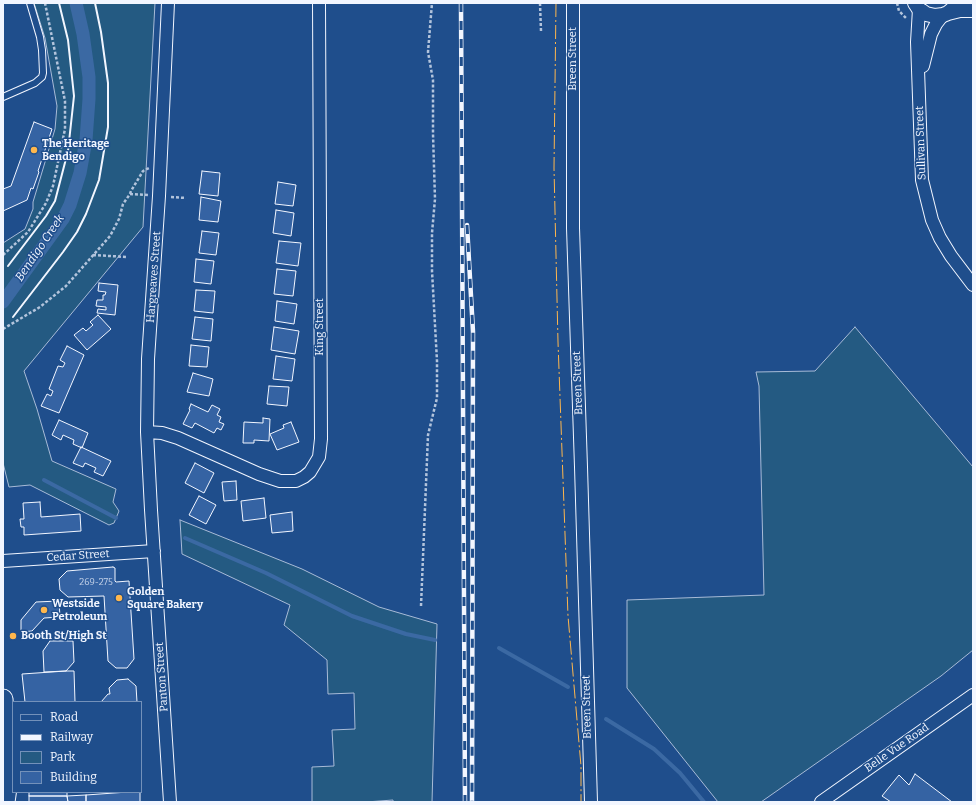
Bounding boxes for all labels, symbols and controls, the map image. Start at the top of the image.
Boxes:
street label: Breen Street [566,27,580,91]
street label: Sullivan Street [913,106,929,180]
place label: The Heritage Bendigo [42,137,109,163]
marker: The Heritage Bendigo [29,145,39,155]
water label: Bendigo Creek [12,212,68,284]
street label: Hargreaves Street [144,231,164,323]
street label: King Street [313,298,327,356]
street label: Breen Street [570,351,586,415]
street label: Cedar Street [46,547,110,565]
house number: 269-275 [79,577,113,587]
place label: Golden Square Bakery [127,585,203,611]
marker: Golden Square Bakery [114,593,124,603]
place label: Westside Petroleum [52,597,107,623]
marker: Westside Petroleum [39,605,49,615]
place label: Booth St/High St [21,629,107,643]
marker: Booth St/High St [8,631,18,641]
street label: Panton Street [153,642,171,712]
street label: Breen Street [580,675,594,739]
legend [12,701,142,793]
text: Road [50,710,78,724]
street label: Belle Vue Road [862,721,932,775]
text: Railway [50,730,93,744]
text: Park [50,750,75,764]
text: Building [50,770,97,784]

